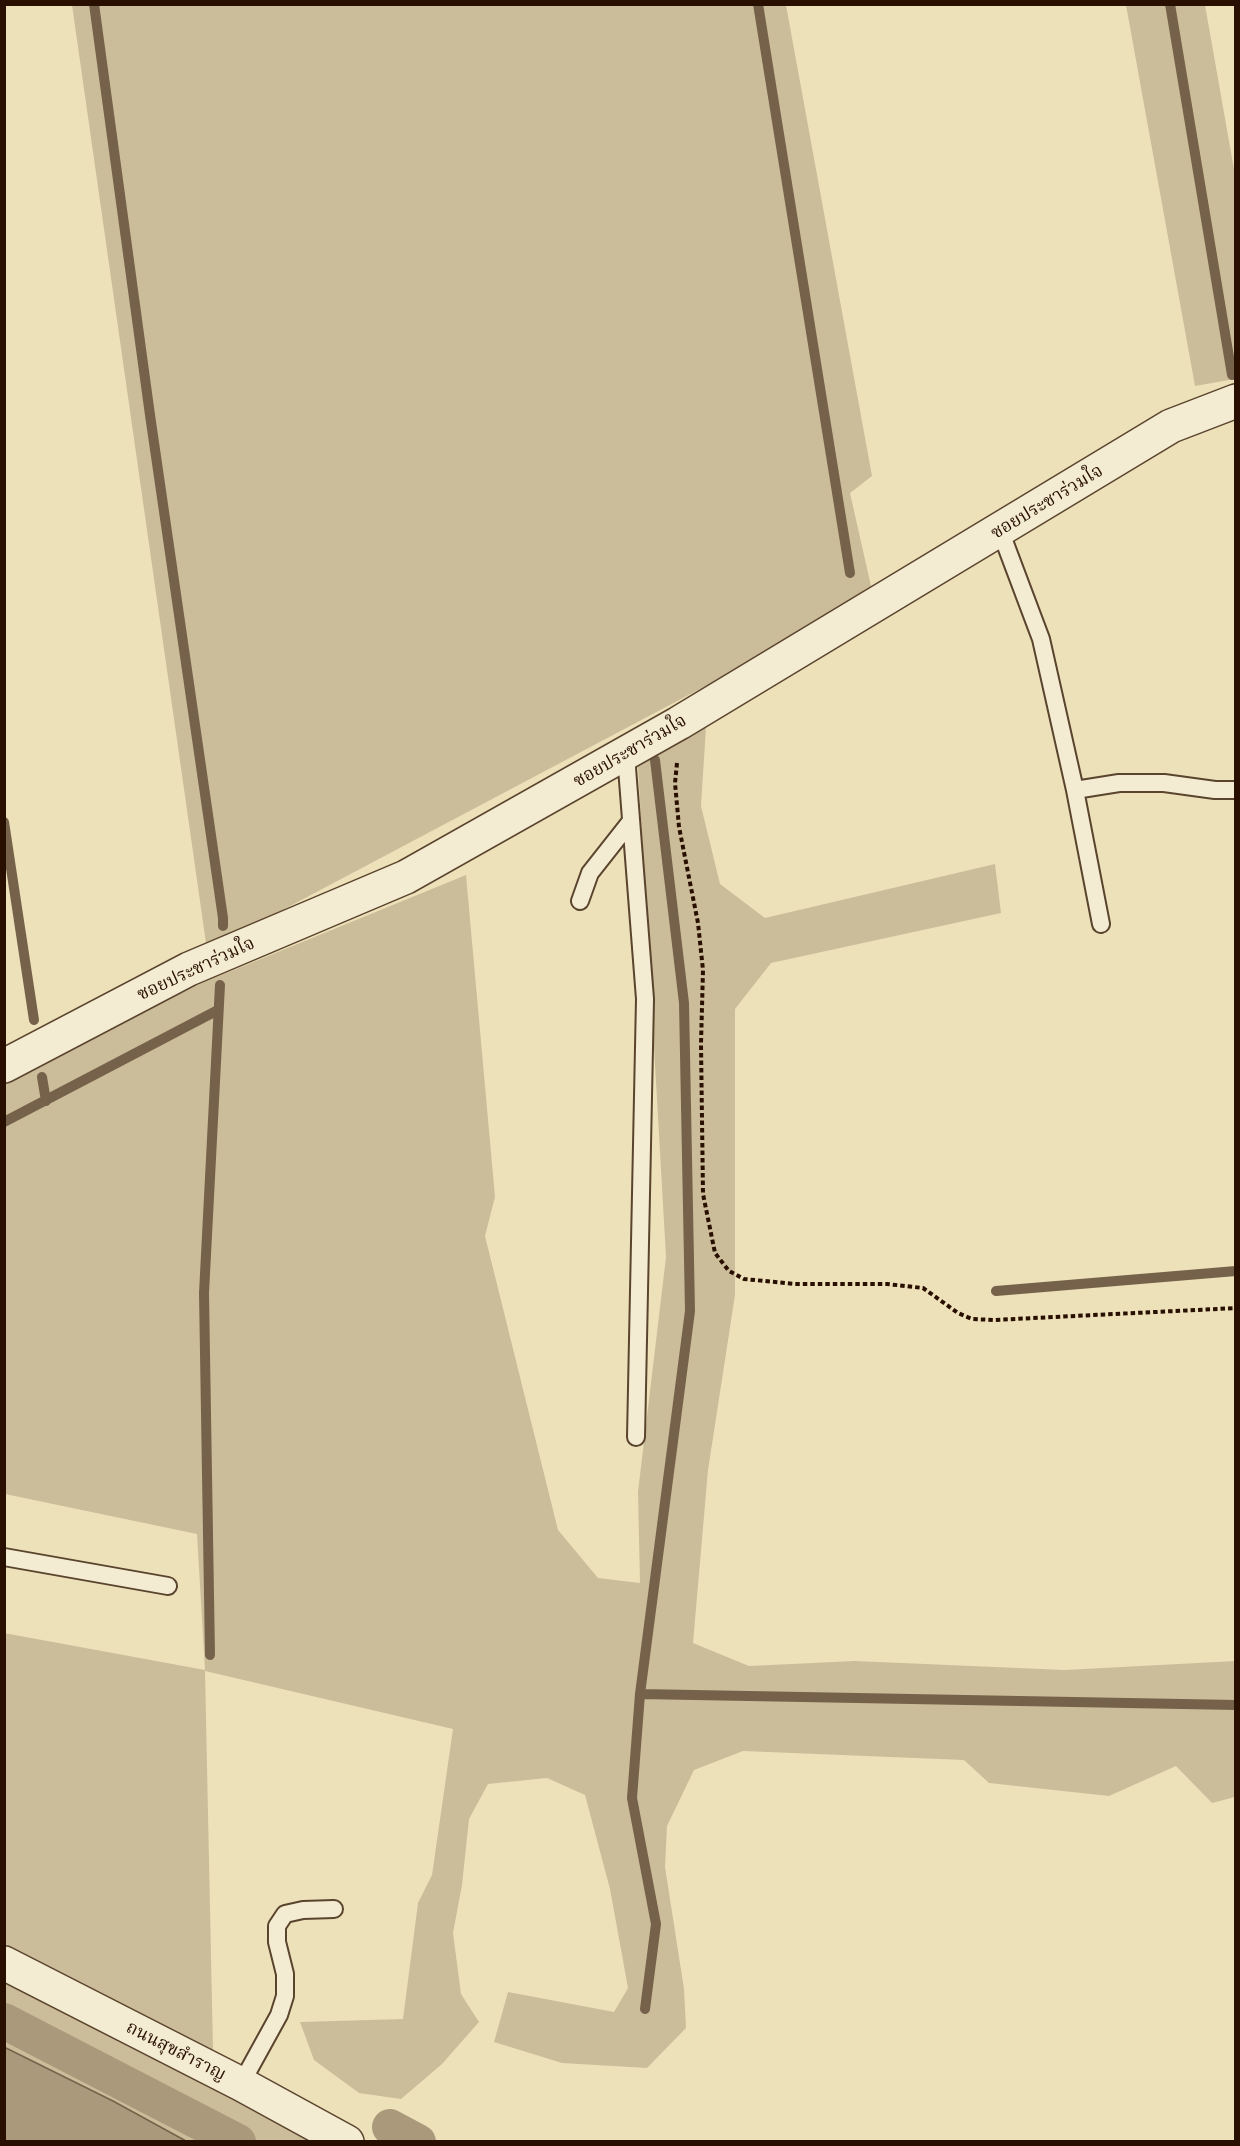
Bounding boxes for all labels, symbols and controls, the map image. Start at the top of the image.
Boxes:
street label: ซอยประชาร่วมใจ [987,460,1107,544]
street label: ซอยประชาร่วมใจ [570,710,690,792]
street label: ซอยประชาร่วมใจ [134,932,258,1006]
street label: ถนนสุขสำราญ [122,2017,230,2085]

